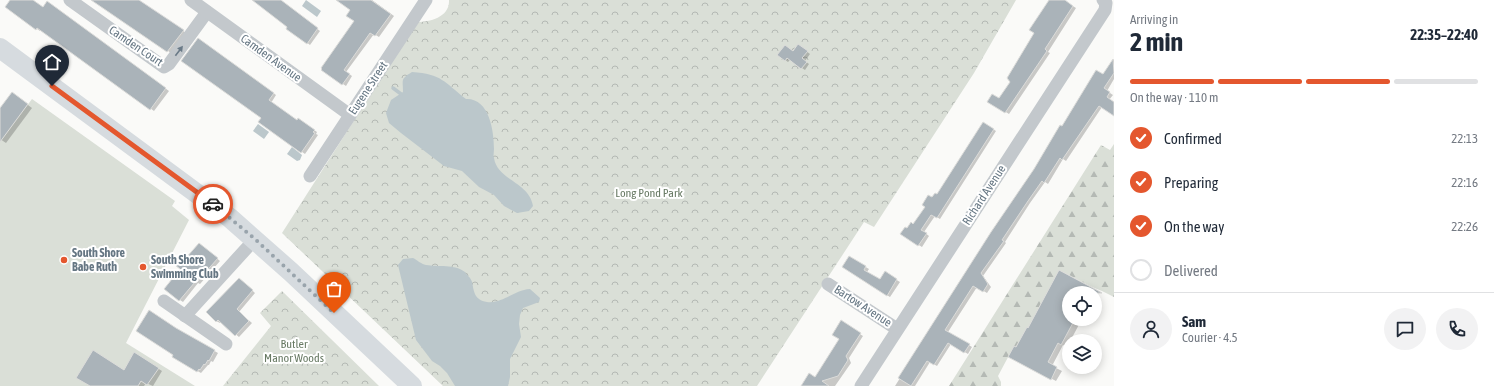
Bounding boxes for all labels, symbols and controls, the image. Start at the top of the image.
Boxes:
text: Arriving in [1130,12,1178,27]
street label: Camden Court [106,23,166,69]
text: 22:35–22:40 [1410,26,1478,43]
text: 2 min [1130,27,1183,57]
street label: Camden Avenue [238,31,304,85]
pin [35,45,69,86]
one-way arrow [174,45,183,56]
icon: home [41,51,63,73]
street label: Eugene Street [346,58,391,117]
text: On the way · 110 m [1130,90,1218,105]
icon: check [1130,127,1152,149]
text: Confirmed [1164,130,1222,147]
text: 22:13 [1451,131,1478,146]
street label: Richard Avenue [959,162,1009,228]
icon: check [1130,171,1152,193]
text: Preparing [1164,174,1218,191]
text: 22:16 [1451,175,1478,190]
courier [193,184,233,224]
park label: Long Pond Park [615,186,683,200]
icon: car [202,193,224,215]
icon: check [1130,215,1152,237]
text: On the way [1164,218,1225,235]
text: 22:26 [1451,219,1478,234]
place label: South Shore Babe Ruth [72,246,125,274]
place label: South Shore Swimming Club [151,253,219,281]
marker: South Shore Babe Ruth [59,255,69,265]
marker: South Shore Swimming Club [138,262,148,272]
text: Delivered [1164,262,1218,279]
pin [317,272,351,313]
icon: bag [323,278,345,300]
street label: Bartow Avenue [832,282,894,330]
map controls [1062,286,1102,374]
button: locate [1062,286,1102,326]
button: person [1130,308,1172,350]
button: chat [1384,308,1426,350]
button: phone [1436,308,1478,350]
text: Sam [1182,313,1206,330]
text: Courier · 4.5 [1182,330,1238,345]
button: layers [1062,334,1102,374]
park label: Butler Manor Woods [264,337,324,365]

